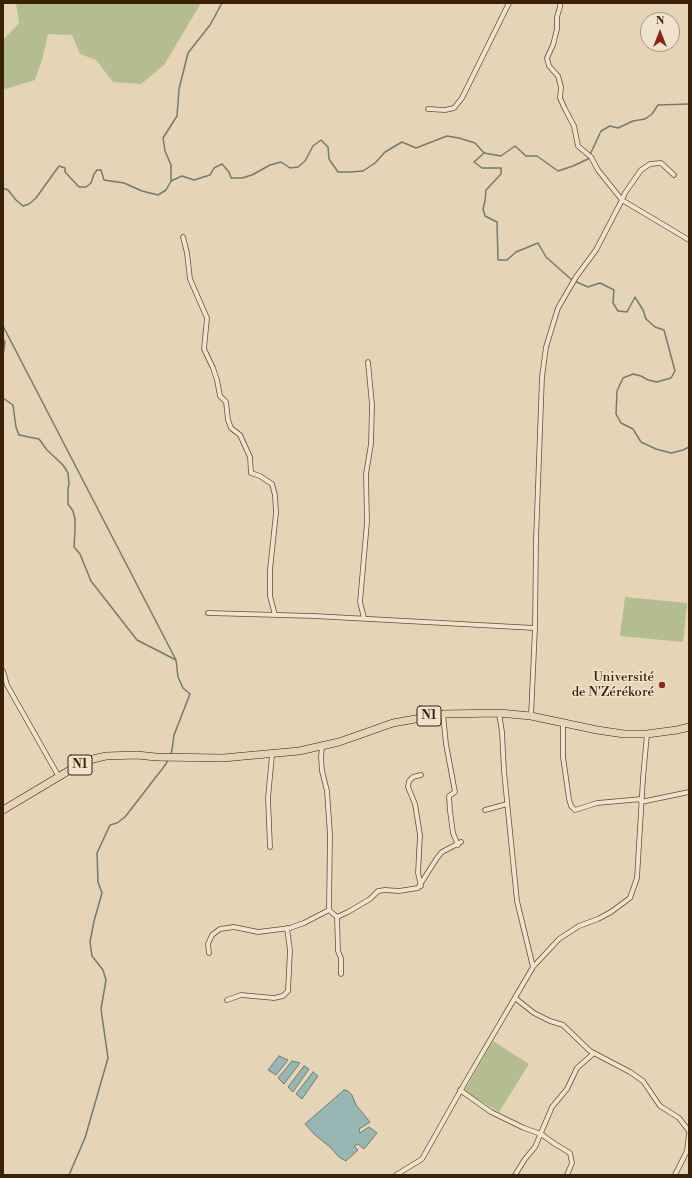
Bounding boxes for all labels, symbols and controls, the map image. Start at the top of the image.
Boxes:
north arrow [640,12,680,52]
text: N [656,14,664,28]
place label: Université de N'Zérékoré [572,670,654,701]
marker: Université de N'Zérékoré [657,680,667,690]
road number: N1 [417,706,441,726]
road number: N1 [68,755,92,775]

